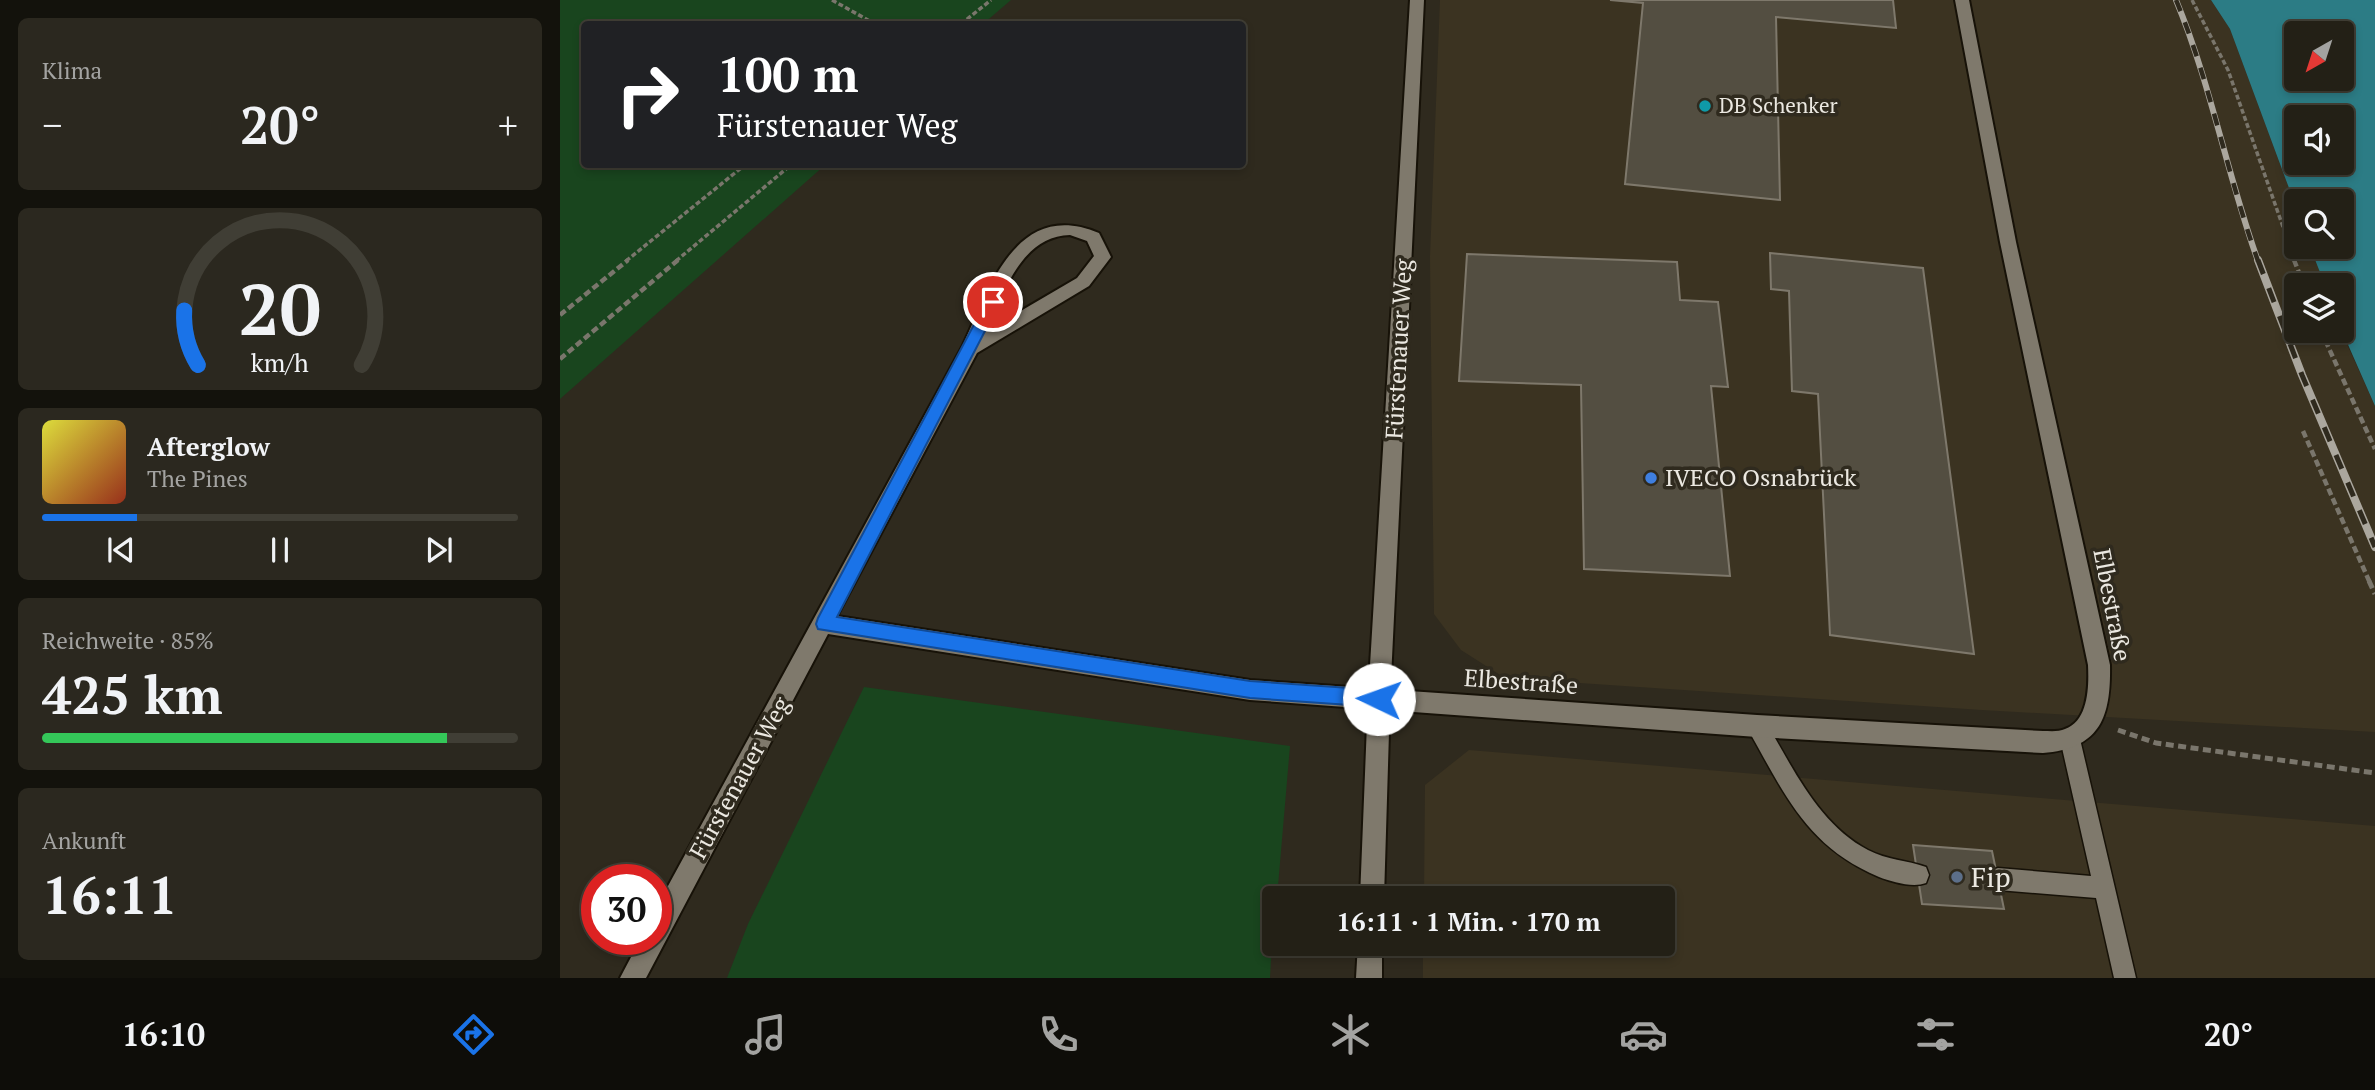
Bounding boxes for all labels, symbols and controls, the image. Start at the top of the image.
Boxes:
north arrow [2284,21,2354,91]
map controls [2284,21,2354,343]
text: 100 m [717,41,859,106]
icon: right [602,49,693,140]
text: Klima [42,55,102,86]
text: 20° [240,90,320,159]
place label: DB Schenker [1719,91,1838,119]
marker: DB Schenker [1697,98,1713,114]
text: − [42,100,62,150]
text: + [498,100,518,150]
text: Fürstenauer Weg [717,104,957,146]
button: sound [2284,105,2354,175]
button: search [2284,189,2354,259]
street label: Fürstenauer Weg [1377,258,1419,440]
text: 20 [239,259,321,356]
pin [963,272,1023,332]
button: layers [2284,273,2354,343]
icon: arrive [974,283,1012,321]
text: km/h [251,346,309,379]
text: Afterglow [147,429,270,463]
place label: IVECO Osnabrück [1665,461,1857,493]
text: The Pines [147,463,248,494]
marker: IVECO Osnabrück [1643,470,1659,486]
icon: previous [102,531,140,569]
icon: pause [261,531,299,569]
icon: next [420,531,458,569]
street label: Elbestraße [2086,546,2140,664]
text: Reichweite · 85% [42,625,214,656]
text: 425 km [42,660,223,729]
street label: Elbestraße [1463,661,1579,701]
position arrow [1342,662,1416,736]
street label: Fürstenauer Weg [681,691,797,864]
text: Ankunft [42,825,126,856]
place label: Fip [1971,858,2011,895]
text: 16:11 [42,860,177,929]
speed limit sign: 30 [581,864,672,955]
marker: Fip [1949,869,1965,885]
text: 16:11 · 1 Min. · 170 m [1336,904,1601,938]
icon: directions [449,1010,498,1059]
icon: music [741,1010,790,1059]
icon: phone [1034,1010,1083,1059]
icon: climate [1326,1010,1375,1059]
icon: car [1619,1010,1668,1059]
icon: filters [1911,1010,1960,1059]
text: 16:10 [122,1013,205,1055]
text: 20° [2204,1013,2253,1055]

